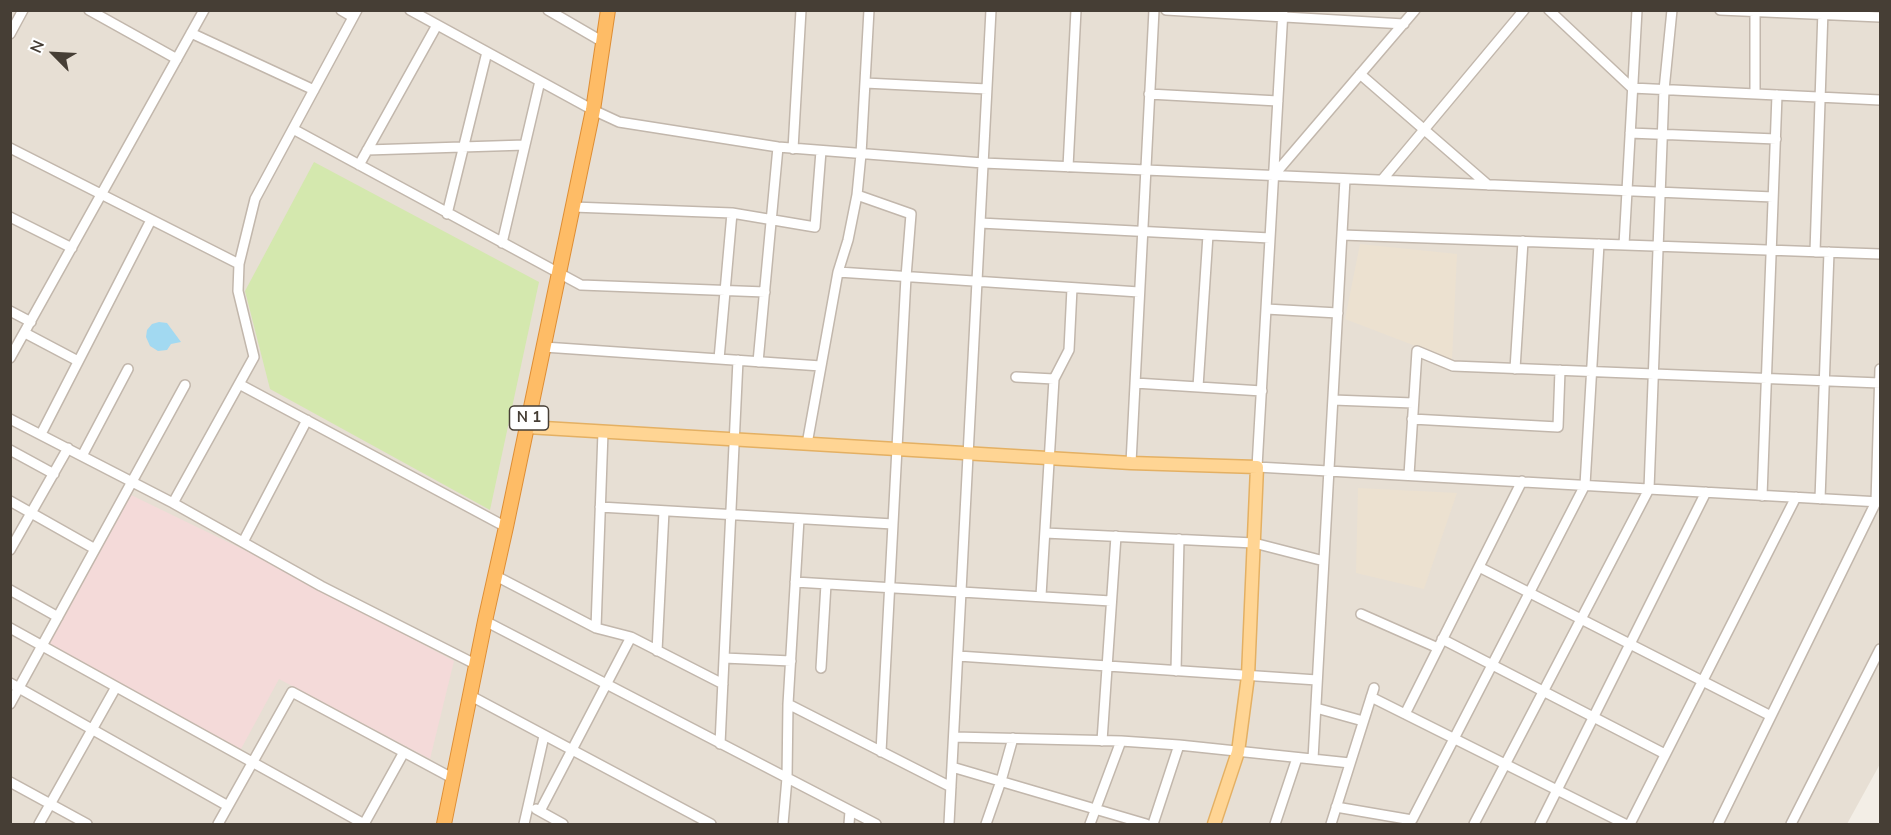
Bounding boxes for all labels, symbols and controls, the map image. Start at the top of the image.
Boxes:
north arrow [24,24,84,84]
text: N [25,37,50,57]
road number: N 1 [510,406,548,430]

